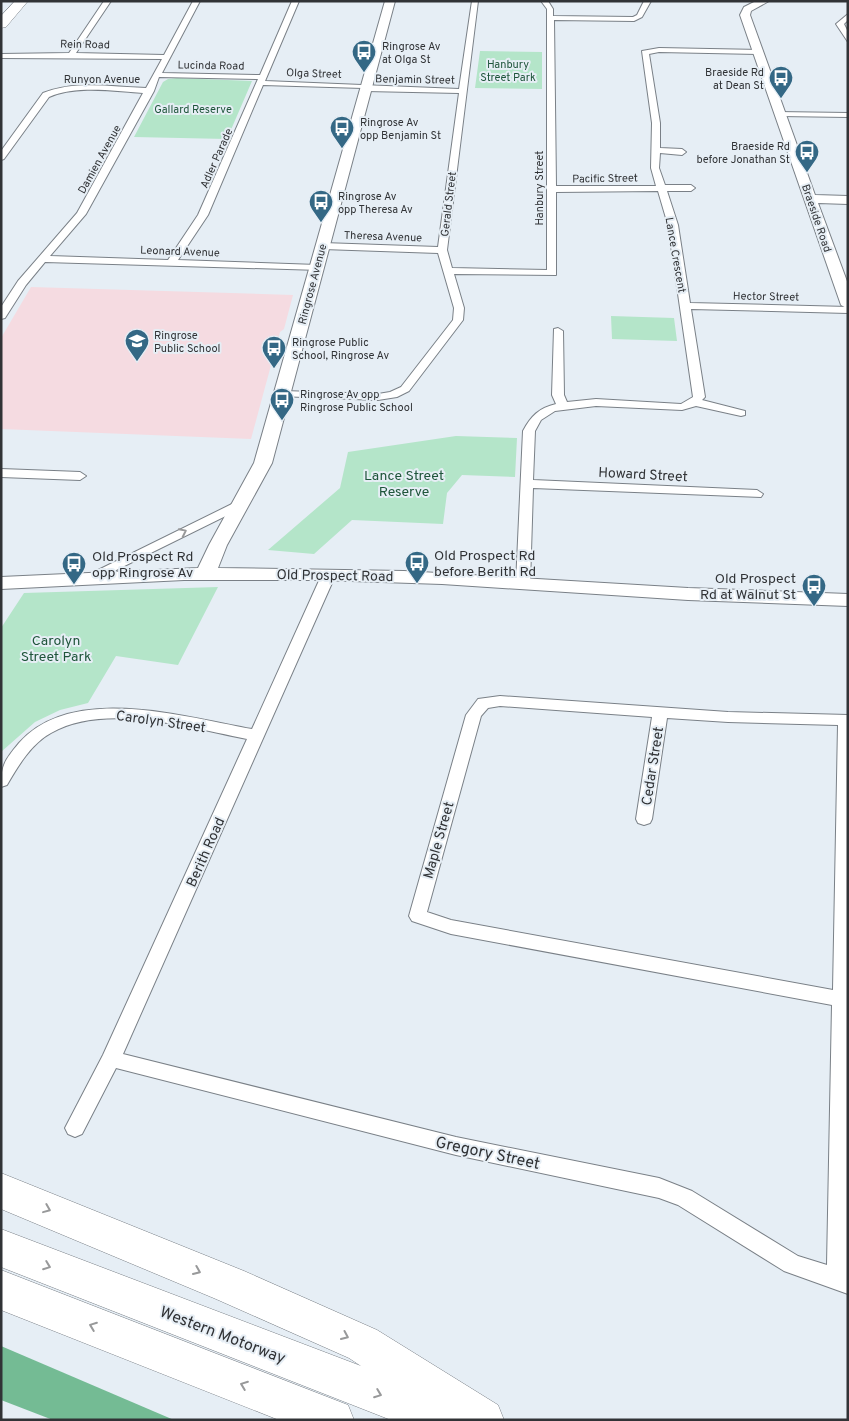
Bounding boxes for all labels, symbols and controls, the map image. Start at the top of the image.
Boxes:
street label: Rein Road [60,38,110,52]
bus stop icon: Ringrose Av at Olga St [351,39,377,73]
place label: Ringrose Av at Olga St [382,40,441,67]
street label: Lucinda Road [177,58,245,74]
park label: Hanbury Street Park [480,58,536,85]
bus stop icon: Braeside Rd at Dean St [768,65,794,99]
street label: Olga Street [286,66,342,82]
place label: Braeside Rd at Dean St [705,66,764,93]
street label: Benjamin Street [375,72,455,88]
street label: Runyon Avenue [64,73,140,87]
park label: Gallard Reserve [154,103,232,117]
bus stop icon: Ringrose Av opp Benjamin St [329,115,355,149]
place label: Ringrose Av opp Benjamin St [360,116,441,143]
street label: Damien Avenue [75,123,125,196]
street label: Adler Parade [197,126,236,191]
bus stop icon: Braeside Rd before Jonathan St [794,139,820,173]
place label: Braeside Rd before Jonathan St [696,140,790,167]
street label: Hanbury Street [533,150,547,226]
street label: Gerald Street [438,171,460,237]
street label: Pacific Street [572,171,638,187]
street label: Braeside Road [798,182,834,254]
bus stop icon: Ringrose Av opp Theresa Av [308,189,334,223]
place label: Ringrose Av opp Theresa Av [338,190,413,217]
street label: Lance Crescent [661,216,689,294]
street label: Theresa Avenue [344,229,422,245]
street label: Ringrose Avenue [296,242,330,326]
street label: Leonard Avenue [140,244,220,260]
street label: Hector Street [733,289,799,305]
school or university icon: Ringrose Public School [124,328,150,362]
place label: Ringrose Public School [154,329,221,356]
bus stop icon: Ringrose Public School, Ringrose Av [261,335,287,369]
place label: Ringrose Public School, Ringrose Av [292,336,389,363]
bus stop icon: Ringrose Av opp Ringrose Public School [269,387,295,421]
place label: Ringrose Av opp Ringrose Public School [300,388,413,415]
street label: Howard Street [598,465,688,486]
park label: Lance Street Reserve [364,468,444,501]
one-way arrow [177,529,186,539]
place label: Old Prospect Rd before Berith Rd [434,548,536,581]
place label: Old Prospect Rd opp Ringrose Av [92,549,193,582]
bus stop icon: Old Prospect Rd before Berith Rd [404,550,430,584]
bus stop icon: Old Prospect Rd opp Ringrose Av [61,551,87,585]
street label: Old Prospect Road [276,567,394,586]
place label: Old Prospect Rd at Walnut St [700,571,796,604]
bus stop icon: Old Prospect Rd at Walnut St [801,573,827,607]
park label: Carolyn Street Park [21,633,91,666]
street label: Carolyn Street [115,708,207,737]
street label: Cedar Street [639,726,668,807]
street label: Maple Street [420,800,459,881]
street label: Berith Road [183,815,229,890]
street label: Gregory Street [434,1133,542,1175]
one-way arrow [42,1203,50,1213]
one-way arrow [42,1260,51,1270]
one-way arrow [192,1265,201,1275]
street label: Western Motorway [156,1303,288,1369]
one-way arrow [89,1321,98,1332]
one-way arrow [340,1330,349,1341]
one-way arrow [241,1381,249,1391]
one-way arrow [373,1387,382,1398]

